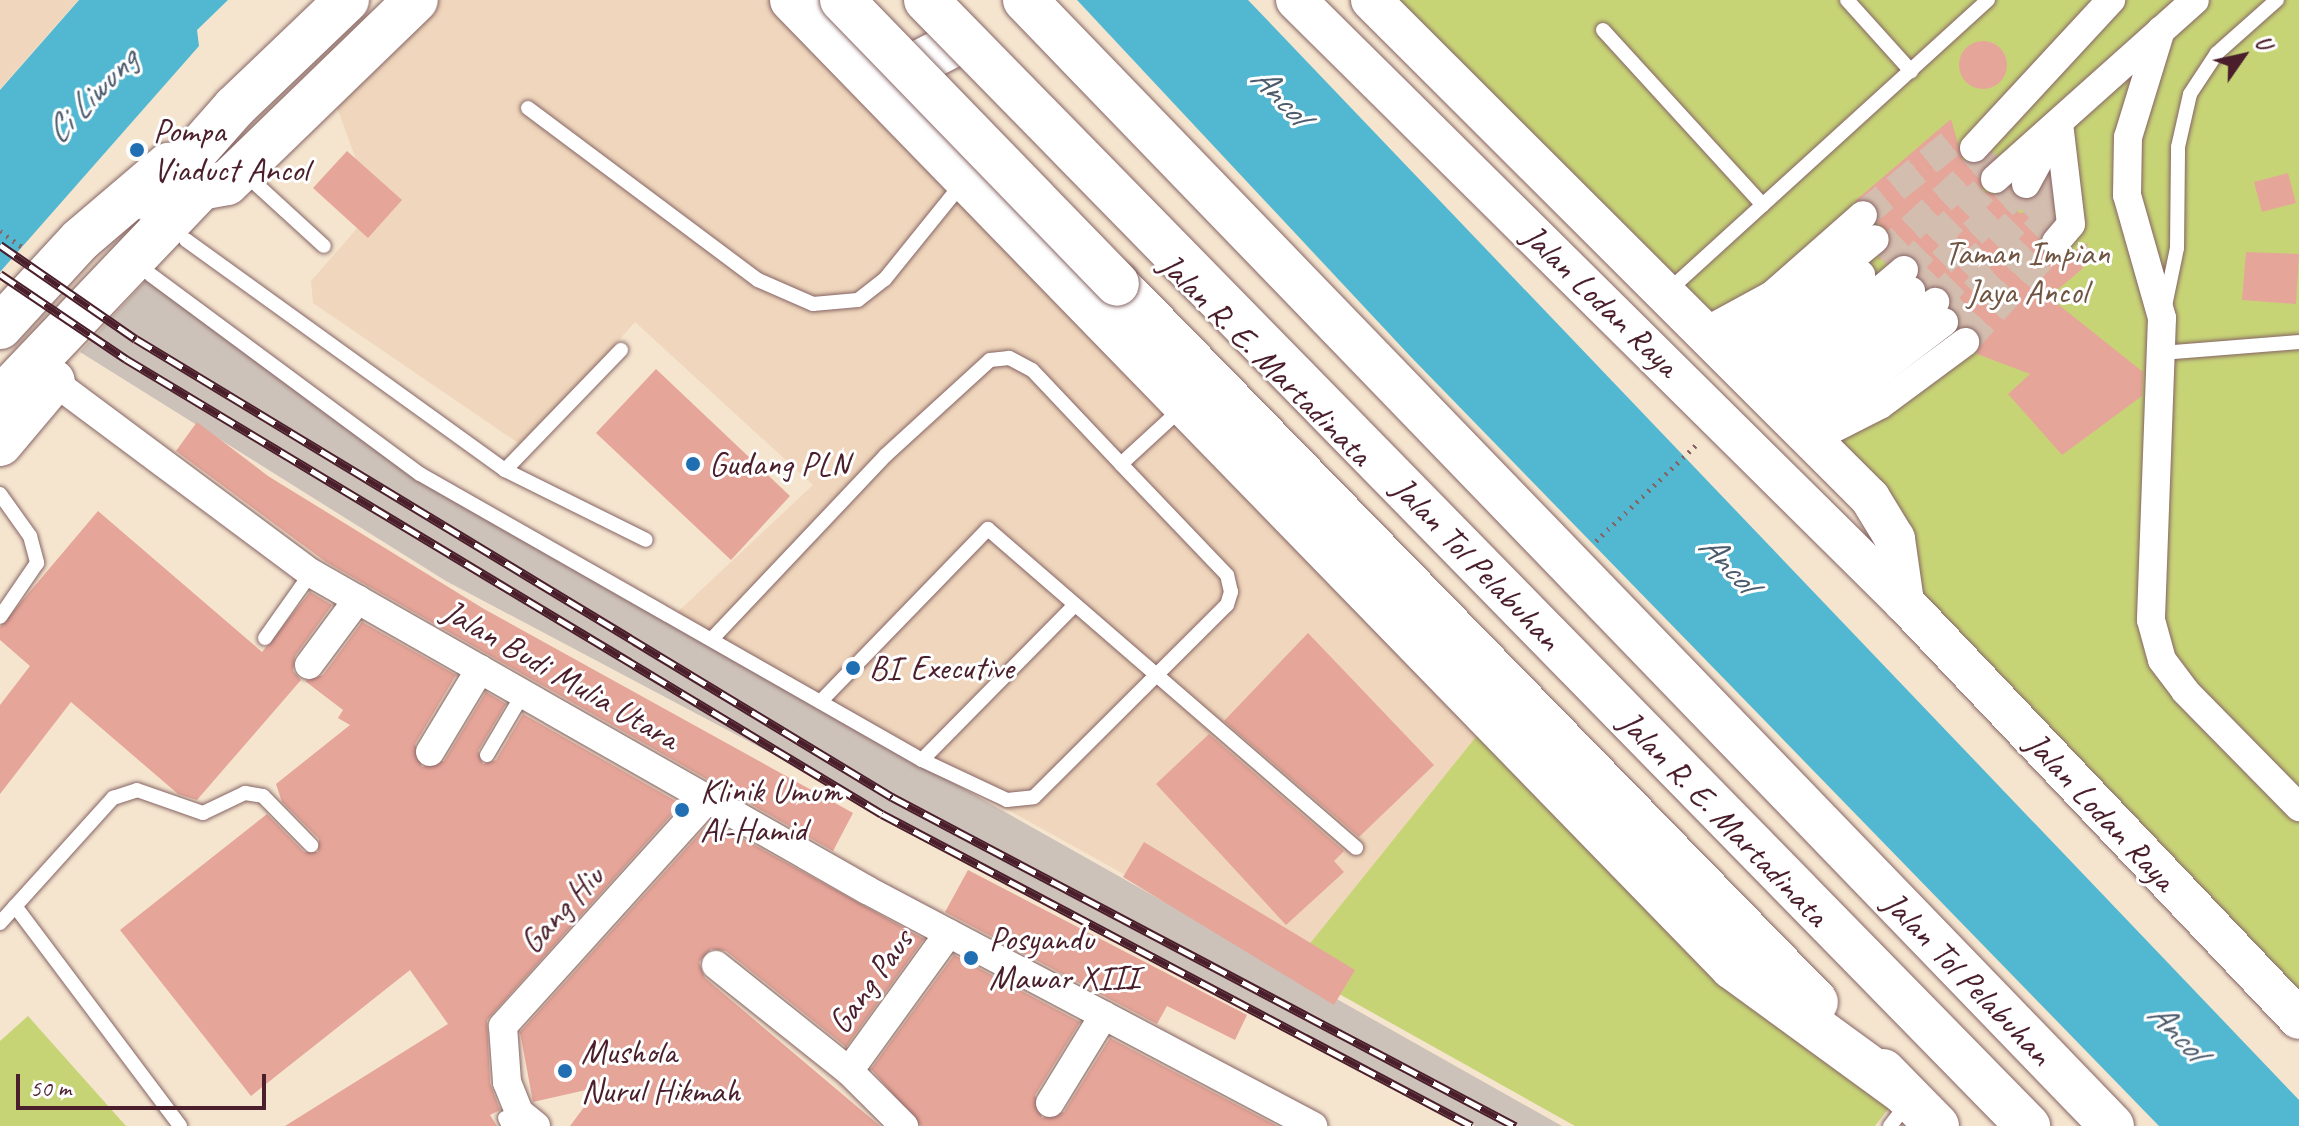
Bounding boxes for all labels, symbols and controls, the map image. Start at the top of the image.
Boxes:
north arrow [2203,16,2283,96]
text: U [2248,30,2277,55]
water label: Ci Liwung [35,39,147,153]
water label: Ancol [1242,56,1318,134]
place label: Pompa Viaduct Ancol [153,110,309,190]
marker: Pompa Viaduct Ancol [128,141,146,159]
street label: Jalan Lodan Raya [1514,215,1688,385]
park label: Taman Impian Jaya Ancol [1945,232,2109,312]
street label: Jalan R. E. Martadinata [1151,244,1381,474]
place label: Gudang PLN [709,444,850,484]
marker: Gudang PLN [684,455,702,473]
street label: Jalan Tol Pelabuhan [1384,468,1570,658]
water label: Ancol [1690,524,1766,602]
street label: Jalan Budi Mulia Utara [435,589,687,759]
place label: BI Executive [869,648,1014,688]
marker: BI Executive [844,659,862,677]
street label: Jalan R. E. Martadinata [1610,701,1838,935]
street label: Jalan Lodan Raya [2017,723,2185,899]
place label: Klinik Umum Al-Hamid [700,770,842,850]
marker: Klinik Umum Al-Hamid [671,799,693,821]
street label: Gang Hiu [510,857,612,961]
street label: Jalan Tol Pelabuhan [1875,883,2061,1073]
place label: Posyandu Mawar XIII [989,918,1139,998]
street label: Gang Paus [818,920,922,1042]
marker: Posyandu Mawar XIII [960,947,982,969]
water label: Ancol [2139,992,2215,1070]
place label: Mushola Nurul Hikmah [581,1031,741,1110]
scale bar [20,1058,270,1108]
marker: Mushola Nurul Hikmah [556,1062,574,1080]
text: 50 m [30,1073,71,1103]

